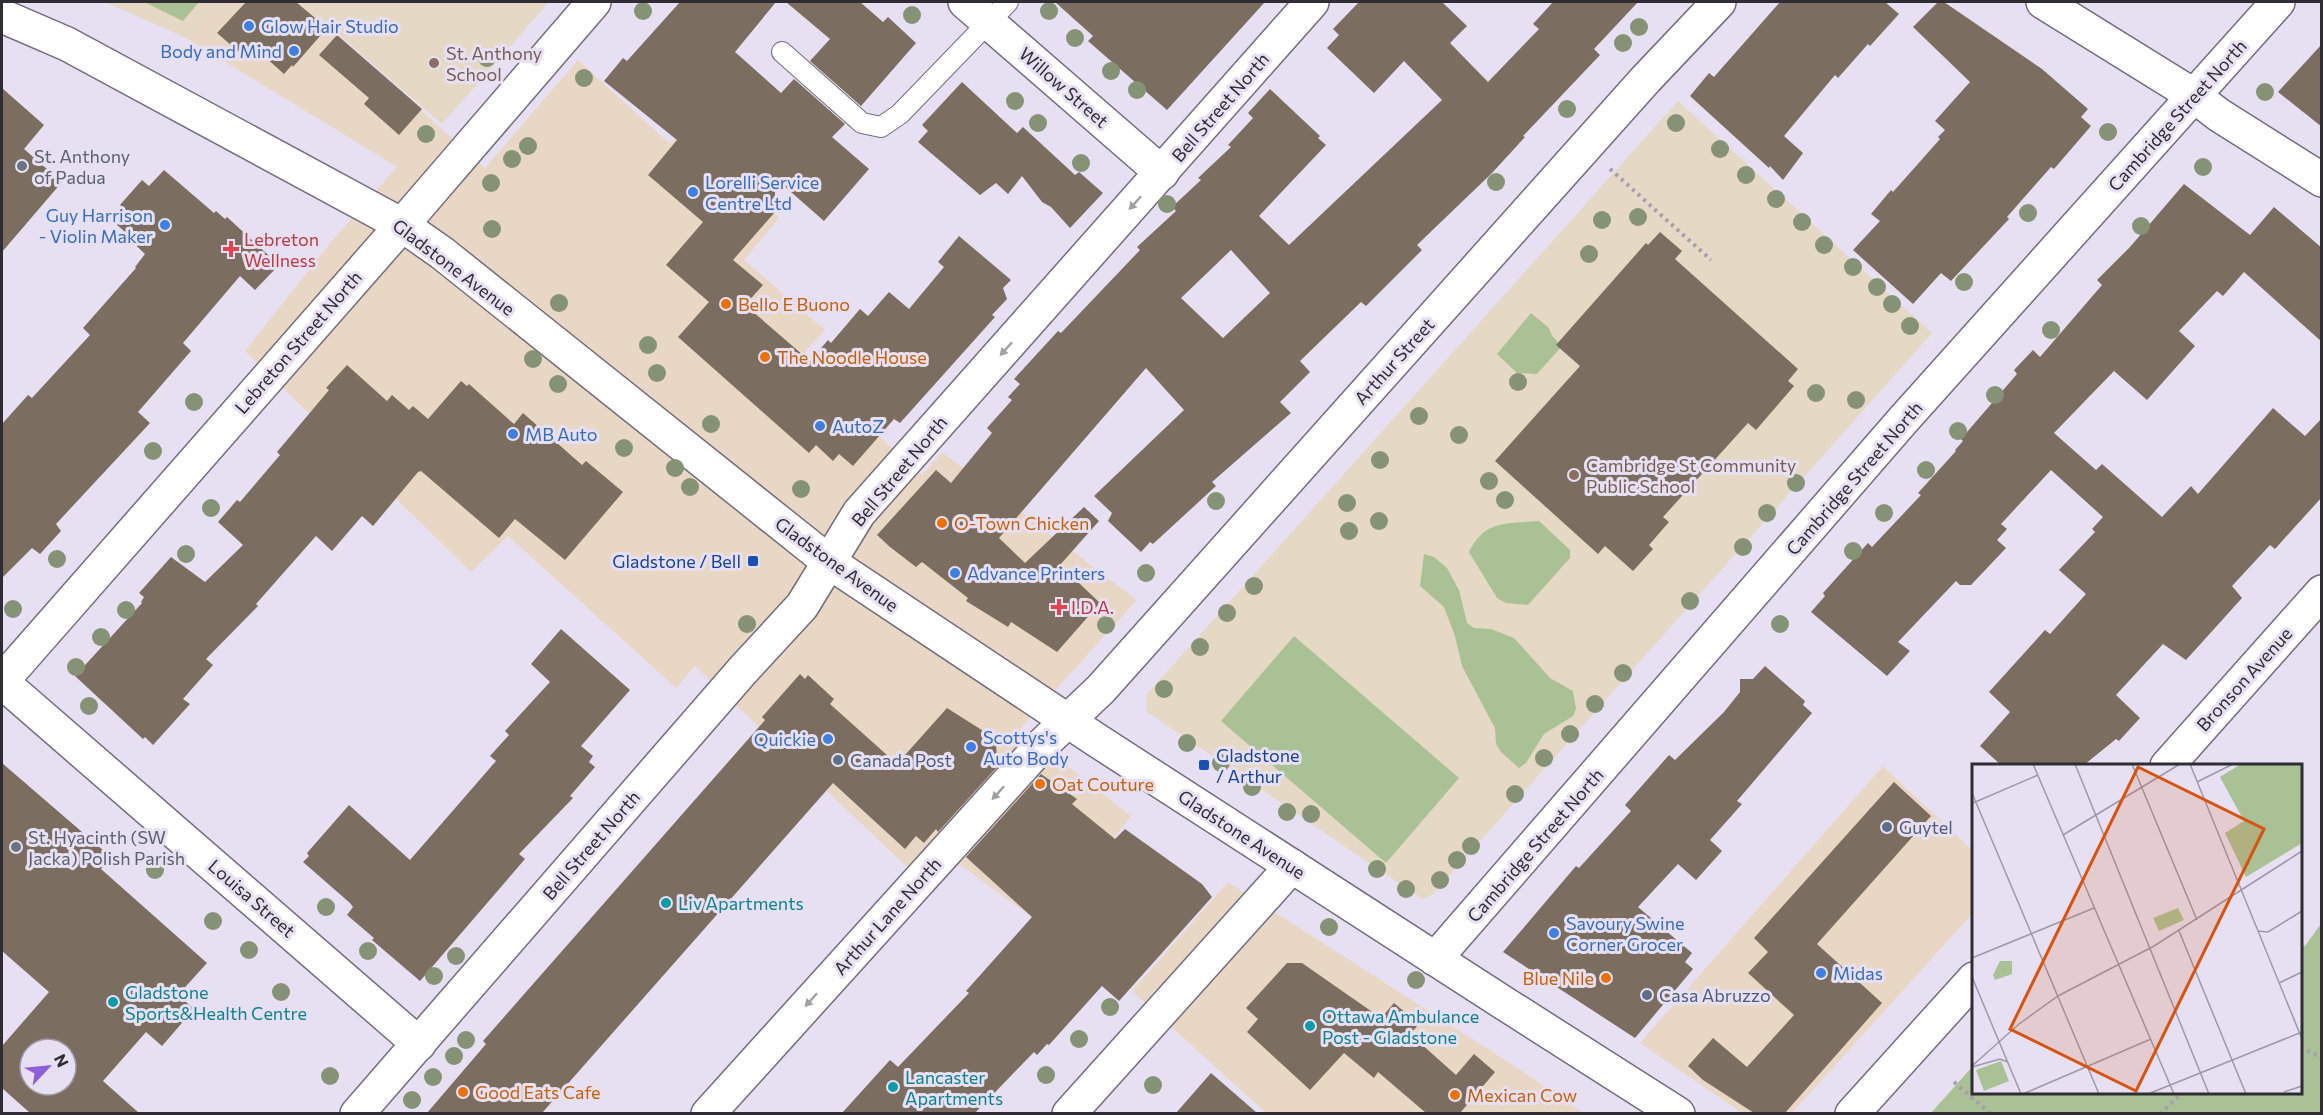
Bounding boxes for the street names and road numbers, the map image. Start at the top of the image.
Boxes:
street label: Cambridge Street North [2103,35,2251,195]
street label: Willow Street [1015,42,1113,132]
street label: Bell Street North [1167,48,1273,166]
street label: Gladstone Avenue [389,214,519,320]
street label: Lebreton Street North [230,266,366,418]
street label: Arthur Street [1349,313,1439,409]
street label: Cambridge Street North [1781,397,1927,559]
street label: Bell Street North [846,411,952,531]
street label: Gladstone Avenue [771,512,903,616]
street label: Bronson Avenue [2192,622,2296,736]
street label: Cambridge Street North [1462,764,1608,926]
street label: Gladstone Avenue [1174,785,1310,883]
street label: Bell Street North [538,786,644,904]
street label: Arthur Lane North [829,853,945,979]
street label: Louisa Street [204,854,300,942]

